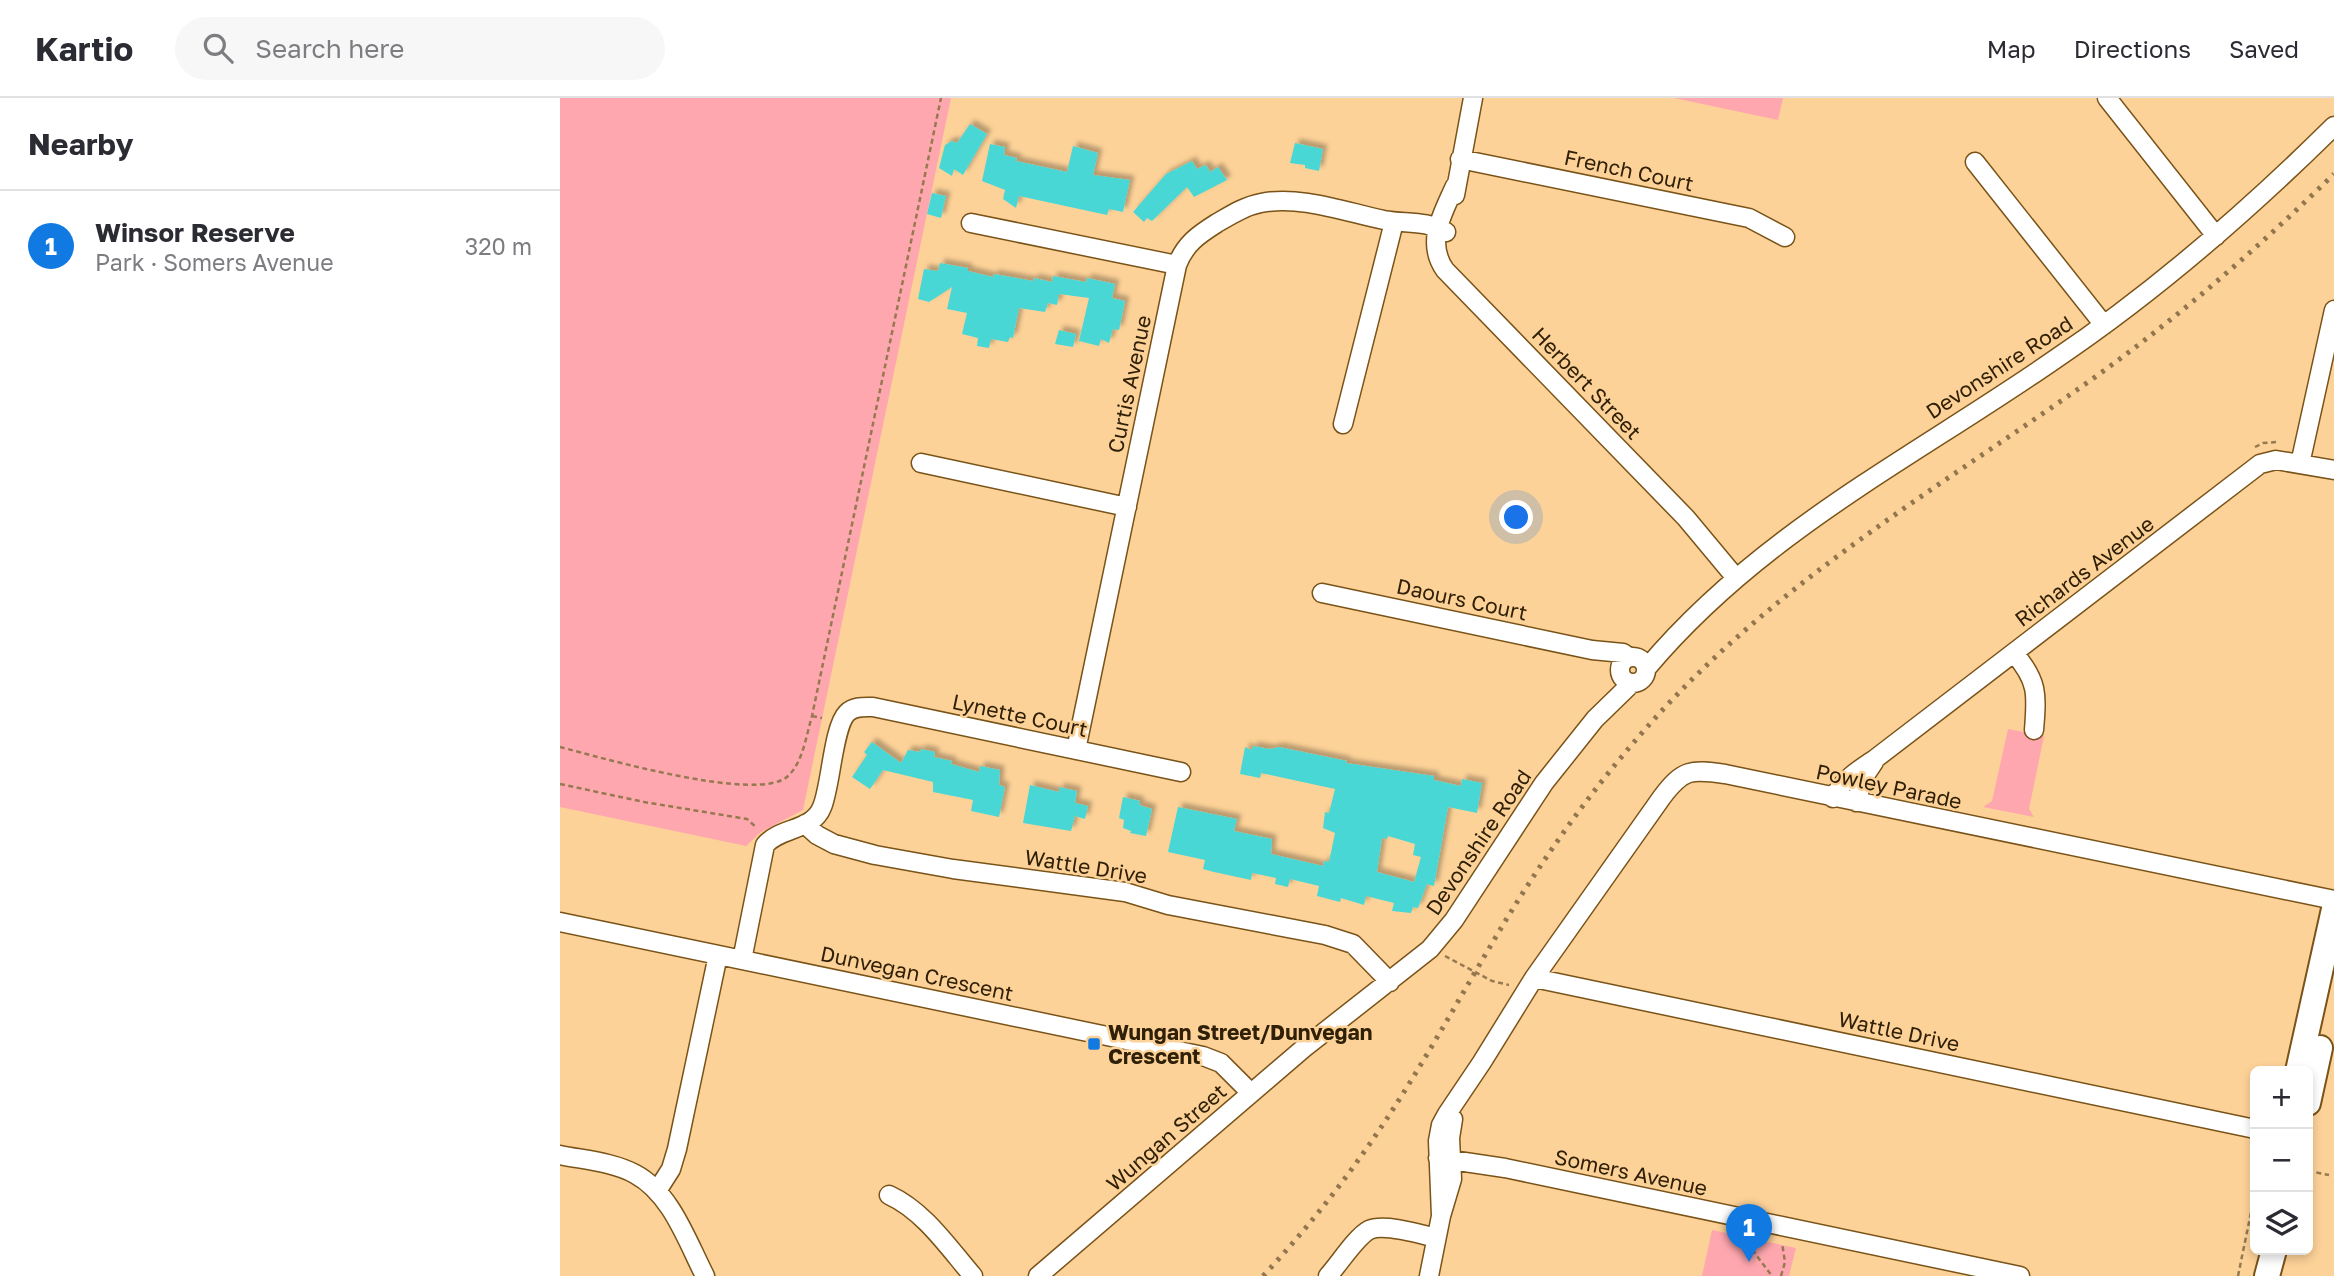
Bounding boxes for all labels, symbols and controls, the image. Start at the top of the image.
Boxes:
search box [175,17,665,80]
text: Kartio [35,29,133,68]
icon: search [199,29,237,67]
text: Search here [255,33,404,64]
text: Map [1987,34,2036,63]
text: Directions [2074,34,2191,63]
text: Saved [2229,34,2299,63]
text: Nearby [28,126,133,162]
street label: French Court [1562,144,1696,196]
text: Winsor Reserve [95,217,295,248]
text: 1 [45,232,57,260]
text: 320 m [465,232,532,260]
text: Park · Somers Avenue [95,248,334,276]
street label: Devonshire Road [1921,310,2077,424]
street label: Curtis Avenue [1102,313,1156,455]
street label: Herbert Street [1527,322,1647,444]
your location [1499,500,1533,534]
street label: Richards Avenue [2009,510,2159,632]
street label: Daours Court [1394,572,1530,626]
street label: Lynette Court [950,688,1090,742]
street label: Powley Parade [1814,758,1964,814]
street label: Devonshire Road [1420,764,1536,920]
street label: Wattle Drive [1023,843,1149,889]
street label: Dunvegan Crescent [818,940,1016,1006]
street label: Wattle Drive [1836,1005,1962,1057]
place label: Wungan Street/Dunvegan Crescent [1108,1019,1372,1069]
marker: Wungan Street/Dunvegan Crescent [1086,1036,1102,1052]
map controls [2250,1066,2313,1255]
button: + [2250,1066,2313,1129]
street label: Wungan Street [1101,1078,1231,1196]
button: − [2250,1129,2313,1192]
street label: Somers Avenue [1552,1143,1710,1201]
button: layers [2250,1192,2313,1255]
pin: 1 [1726,1204,1772,1262]

